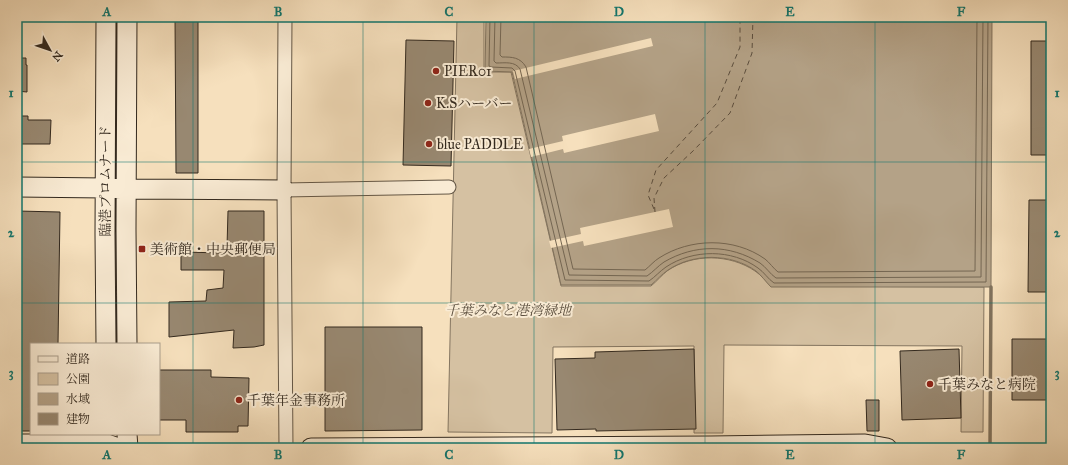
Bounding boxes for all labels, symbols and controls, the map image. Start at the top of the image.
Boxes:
text: A [102,4,112,20]
text: B [274,4,283,20]
text: C [445,4,454,20]
text: D [614,4,624,20]
text: E [785,4,795,20]
text: F [957,4,966,20]
north arrow [30,30,70,70]
text: N [49,48,65,64]
place label: PIER01 [444,63,492,80]
marker: PIER01 [431,66,441,76]
text: 1 [8,85,14,101]
text: 1 [1054,85,1060,101]
place label: K.Sハーバー [436,95,513,112]
marker: K.Sハーバー [423,98,433,108]
street label: 臨港プロムナード [97,125,114,237]
place label: blue PADDLE [437,136,523,153]
marker: blue PADDLE [424,139,434,149]
text: 2 [8,225,15,241]
text: 2 [1054,225,1061,241]
place label: 美術館・中央郵便局 [150,241,276,258]
marker: 美術館・中央郵便局 [137,244,147,254]
park label: 千葉みなと港湾緑地 [445,302,573,319]
legend [30,343,160,435]
text: 道路 [66,352,90,366]
text: 3 [8,365,14,381]
text: 3 [1054,365,1060,381]
text: 公園 [66,372,90,386]
place label: 千葉みなと病院 [938,376,1036,393]
marker: 千葉みなと病院 [925,379,935,389]
text: 水域 [66,392,90,406]
place label: 千葉年金事務所 [247,392,345,409]
marker: 千葉年金事務所 [234,395,244,405]
text: 建物 [66,412,90,426]
text: A [102,447,112,463]
text: B [274,447,283,463]
text: C [445,447,454,463]
text: D [614,447,624,463]
text: E [785,447,795,463]
text: F [957,447,966,463]

